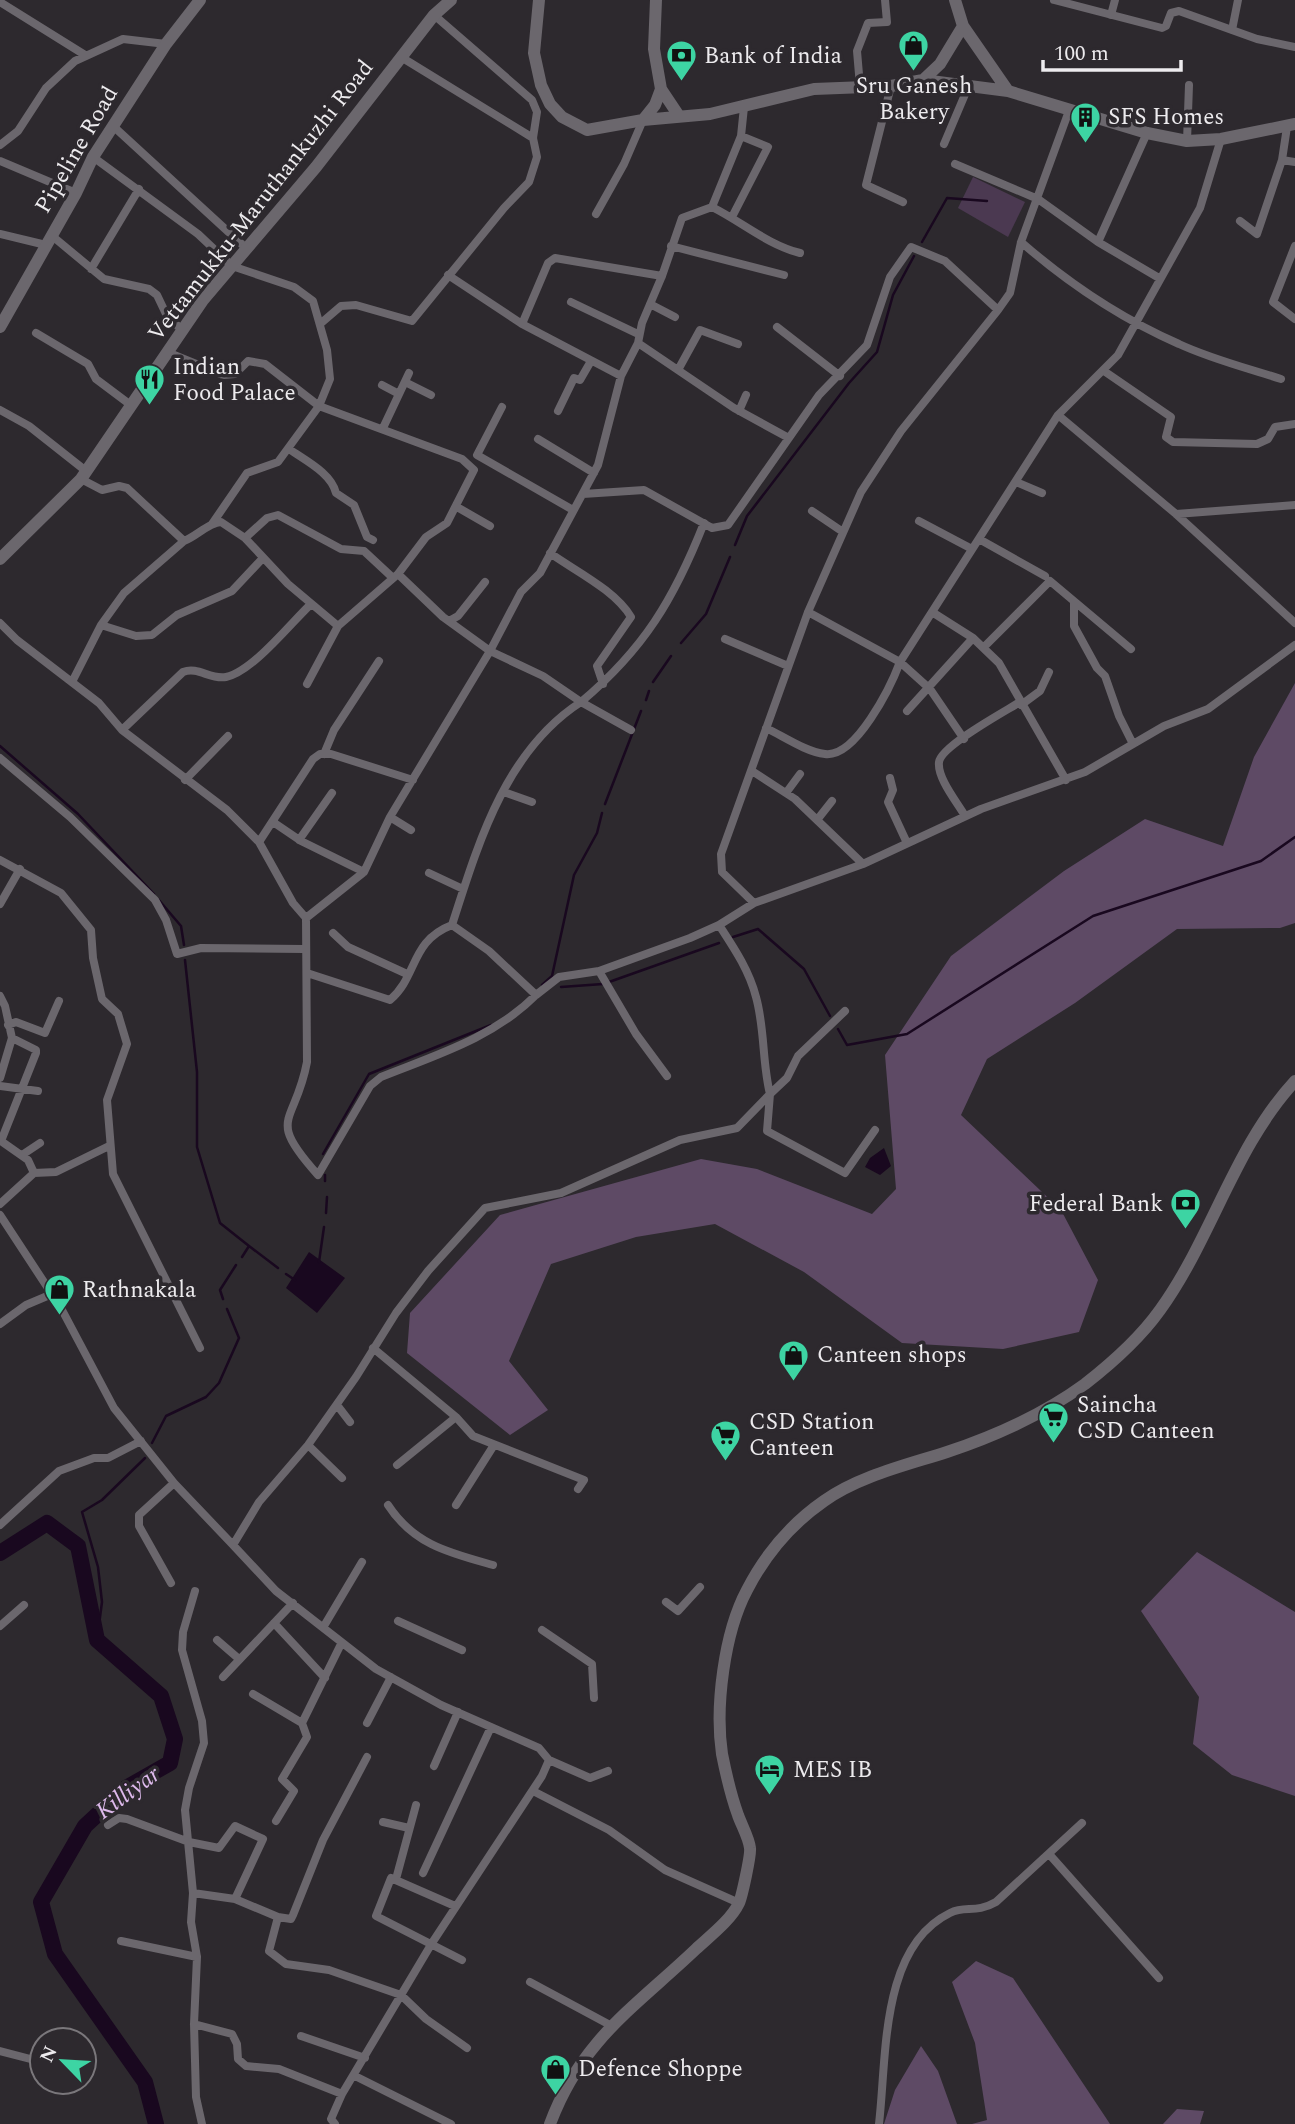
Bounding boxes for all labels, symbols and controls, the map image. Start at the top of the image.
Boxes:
shop icon: Sru Ganesh Bakery [897,28,931,72]
scale bar [1043,28,1181,72]
text: 100 m [1054,38,1109,70]
bank icon: Bank of India [664,39,698,83]
place label: Bank of India [704,39,842,74]
street label: Vettamukku-Maruthankuzhi Road [140,52,383,350]
place label: Sru Ganesh Bakery [856,69,972,130]
street label: Pipeline Road [26,80,128,220]
building icon: SFS Homes [1068,100,1102,144]
place label: SFS Homes [1108,100,1224,135]
place label: Indian Food Palace [173,350,296,411]
restaurant icon: Indian Food Palace [133,363,167,407]
place label: Federal Bank [1029,1187,1163,1222]
bank icon: Federal Bank [1169,1187,1203,1231]
shop icon: Rathnakala [42,1273,76,1317]
place label: Rathnakala [82,1273,196,1308]
shop icon: Canteen shops [777,1338,811,1382]
place label: Canteen shops [817,1338,967,1373]
place label: Saincha CSD Canteen [1077,1388,1215,1449]
supermarket icon: Saincha CSD Canteen [1037,1401,1071,1445]
place label: CSD Station Canteen [749,1405,874,1466]
supermarket icon: CSD Station Canteen [709,1418,743,1462]
hotel icon: MES IB [753,1753,787,1797]
place label: MES IB [793,1753,872,1788]
water label: Killiyar [88,1757,169,1829]
north arrow [28,2026,98,2096]
text: N [33,2041,65,2068]
shop icon: Defence Shoppe [538,2052,572,2096]
place label: Defence Shoppe [578,2052,743,2087]

